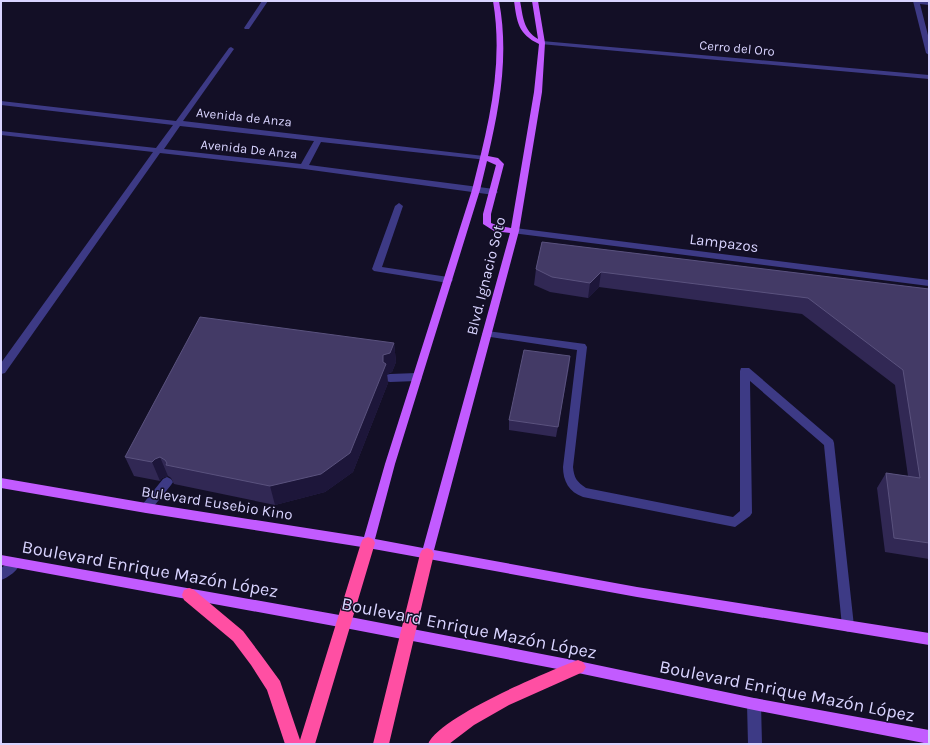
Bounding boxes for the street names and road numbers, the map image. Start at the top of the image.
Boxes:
street label: Cerro del Oro [699,37,775,59]
street label: Avenida de Anza [195,105,293,129]
street label: Avenida De Anza [200,136,298,162]
street label: Blvd. Ignacio Soto [463,215,509,337]
street label: Lampazos [688,230,760,256]
street label: Bulevard Eusebio Kino [140,482,294,524]
street label: Boulevard Enrique Mazón López [20,536,280,602]
street label: Boulevard Enrique Mazón López [339,592,599,664]
street label: Boulevard Enrique Mazón López [657,655,917,727]

